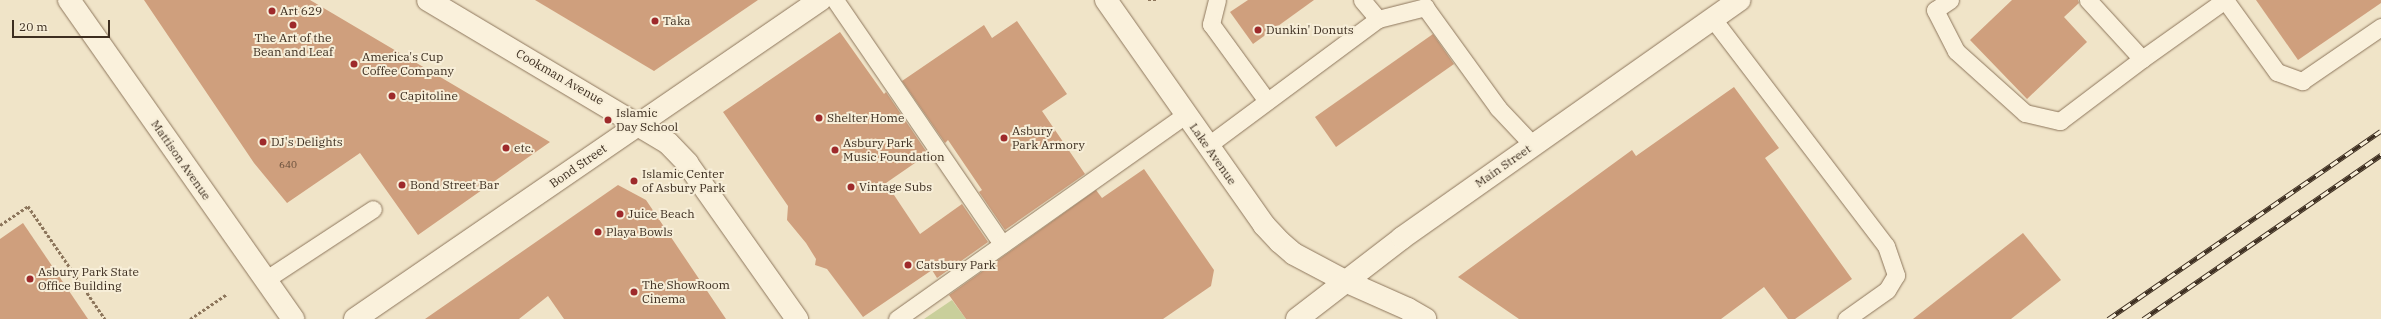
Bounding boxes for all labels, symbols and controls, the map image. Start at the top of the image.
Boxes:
place label: Art 629 [280,4,322,18]
marker: Art 629 [267,6,277,16]
scale bar [14,12,112,38]
place label: Taka [663,14,690,28]
marker: Taka [650,16,660,26]
text: 20 m [19,19,48,34]
marker: The Art of the Bean and Leaf [288,20,298,30]
place label: Dunkin' Donuts [1266,23,1354,37]
marker: Dunkin' Donuts [1253,25,1263,35]
place label: The Art of the Bean and Leaf [253,31,333,59]
street label: Cookman Avenue [514,46,606,108]
place label: America's Cup Coffee Company [362,50,454,78]
marker: America's Cup Coffee Company [349,59,359,69]
place label: Capitoline [400,89,458,103]
marker: Capitoline [387,91,397,101]
place label: Islamic Day School [616,106,678,134]
place label: Shelter Home [827,111,904,125]
marker: Shelter Home [814,113,824,123]
marker: Islamic Day School [603,115,613,125]
street label: Mattison Avenue [148,117,214,203]
street label: Lake Avenue [1186,120,1240,188]
place label: Asbury Park Armory [1012,124,1085,152]
marker: Asbury Park Armory [999,133,1009,143]
place label: DJ's Delights [271,135,343,149]
place label: Asbury Park Music Foundation [843,136,945,164]
marker: DJ's Delights [258,137,268,147]
place label: etc. [514,141,534,155]
street label: Bond Street [547,141,609,191]
street label: Main Street [1472,141,1534,191]
marker: etc. [501,143,511,153]
marker: Asbury Park Music Foundation [830,145,840,155]
house number: 640 [279,159,297,171]
place label: Islamic Center of Asbury Park [642,167,725,195]
marker: Islamic Center of Asbury Park [629,176,639,186]
place label: Bond Street Bar [410,178,499,192]
marker: Bond Street Bar [397,180,407,190]
place label: Vintage Subs [859,180,932,194]
marker: Vintage Subs [846,182,856,192]
place label: Juice Beach [628,207,695,221]
marker: Juice Beach [615,209,625,219]
place label: Playa Bowls [606,225,673,239]
marker: Playa Bowls [593,227,603,237]
place label: Catsbury Park [916,258,996,272]
marker: Catsbury Park [903,260,913,270]
place label: Asbury Park State Office Building [38,265,139,293]
marker: Asbury Park State Office Building [25,274,35,284]
place label: The ShowRoom Cinema [642,278,730,306]
marker: The ShowRoom Cinema [629,287,639,297]

